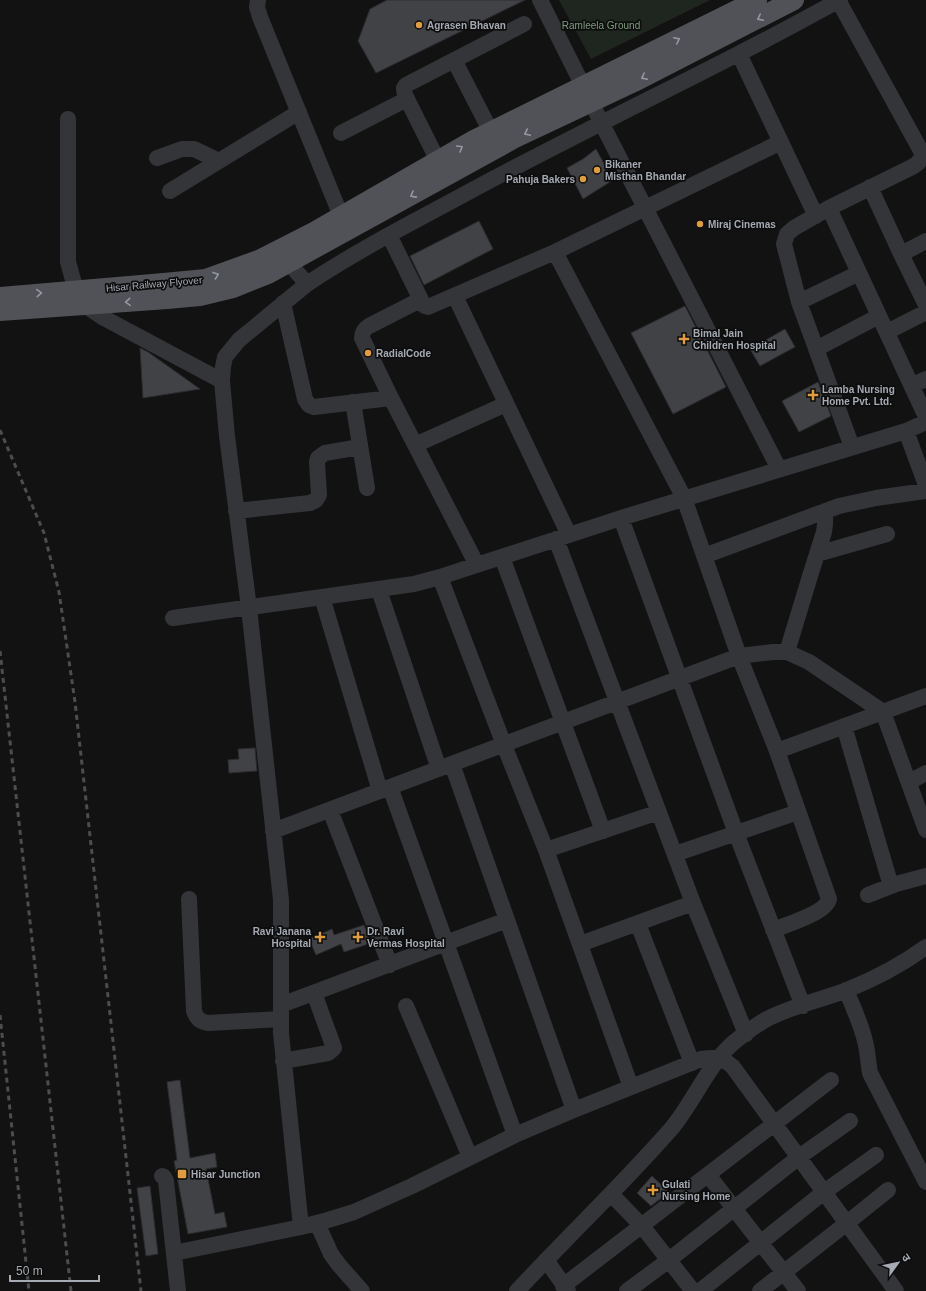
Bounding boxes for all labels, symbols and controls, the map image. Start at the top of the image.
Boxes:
one-way arrow [757,13,764,21]
marker: Agrasen Bhavan [414,20,424,30]
place label: Agrasen Bhavan [427,20,506,31]
park label: Ramleela Ground [562,20,640,31]
one-way arrow [672,37,680,45]
one-way arrow [641,72,648,80]
one-way arrow [523,128,530,136]
one-way arrow [456,146,463,153]
place label: Bikaner Misthan Bhandar [605,159,686,182]
marker: Bikaner Misthan Bhandar [592,165,602,175]
place label: Pahuja Bakers [506,174,575,185]
marker: Pahuja Bakers [578,174,588,184]
one-way arrow [409,191,417,198]
marker: Miraj Cinemas [695,219,705,229]
place label: Miraj Cinemas [708,219,776,230]
one-way arrow [213,271,220,280]
street label: Hisar Railway Flyover [105,274,203,294]
one-way arrow [36,289,42,298]
one-way arrow [125,297,131,306]
place label: Bimal Jain Children Hospital [693,328,776,351]
marker: Bimal Jain Children Hospital [678,333,690,345]
marker: RadialCode [363,348,373,358]
place label: RadialCode [376,348,431,359]
place label: Lamba Nursing Home Pvt. Ltd. [822,384,895,407]
marker: Lamba Nursing Home Pvt. Ltd. [807,389,819,401]
place label: Ravi Janana Hospital [253,926,311,949]
place label: Dr. Ravi Vermas Hospital [367,926,445,949]
marker: Ravi Janana Hospital [314,931,326,943]
marker: Dr. Ravi Vermas Hospital [352,931,364,943]
marker: Hisar Junction [176,1168,188,1180]
place label: Hisar Junction [191,1169,260,1180]
place label: Gulati Nursing Home [662,1179,731,1202]
marker: Gulati Nursing Home [647,1184,659,1196]
north arrow [878,1243,918,1283]
text: उ [900,1252,913,1264]
scale bar [10,1257,99,1283]
text: 50 m [16,1264,43,1278]

